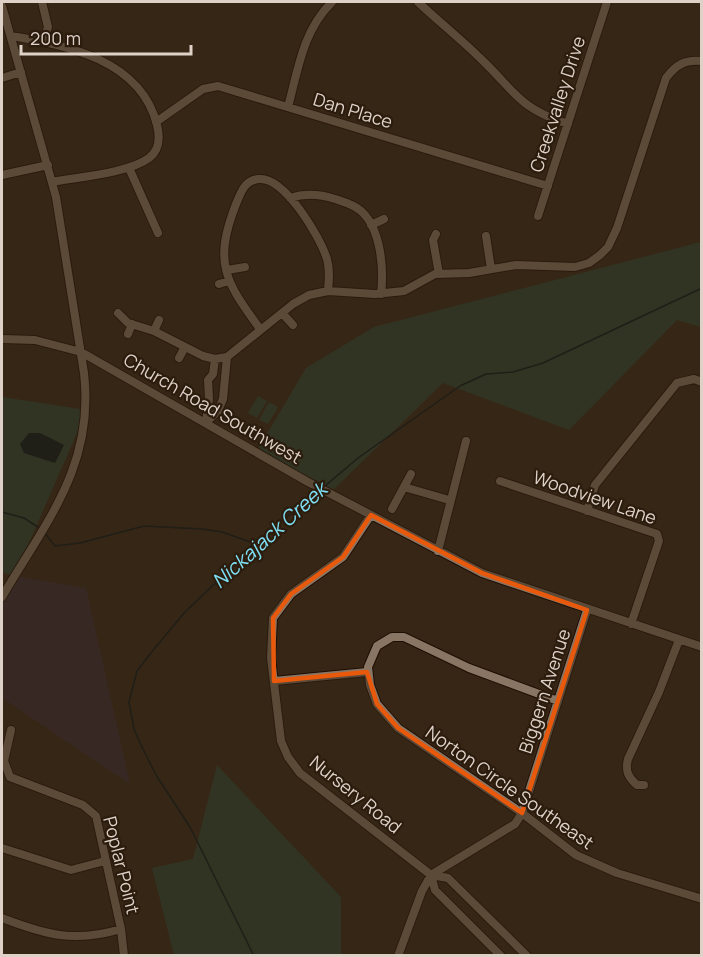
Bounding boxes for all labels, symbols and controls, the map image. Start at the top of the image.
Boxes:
scale bar [21,18,190,56]
text: 200 m [30,26,81,50]
street label: Creekvalley Drive [524,33,590,175]
street label: Dan Place [310,87,396,133]
street label: Church Road Southwest [120,347,306,469]
street label: Woodview Lane [530,465,660,529]
water label: Nickajack Creek [206,474,335,594]
street label: Biggern Avenue [513,626,575,756]
street label: Norton Circle Southeast [421,720,599,854]
street label: Nursery Road [305,750,407,838]
street label: Poplar Point [98,814,146,916]

